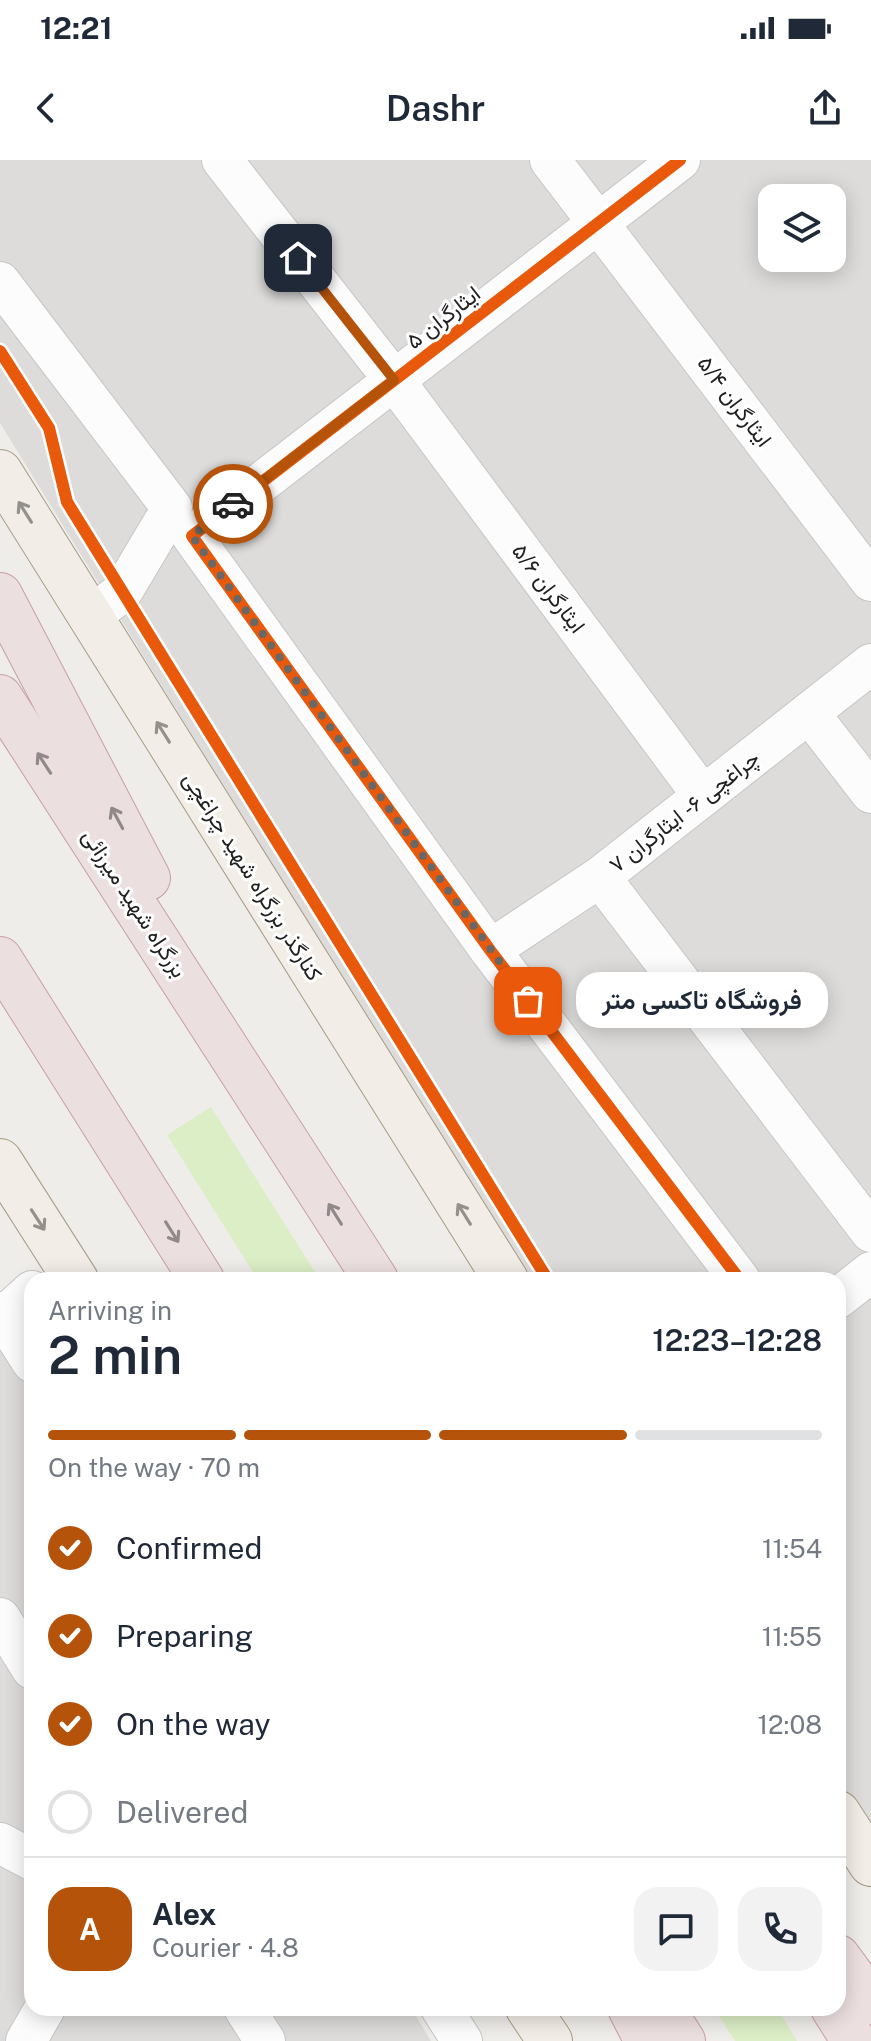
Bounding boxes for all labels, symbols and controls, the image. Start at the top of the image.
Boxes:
text: 12:21 [40,10,112,46]
icon: back [24,86,68,130]
icon: share [803,86,847,130]
text: Dashr [386,87,485,129]
map controls [758,184,846,272]
button: layers [758,184,846,272]
pin [264,224,332,292]
icon: home [276,236,320,280]
street label: ایثارگران ۵ [401,280,486,355]
street label: ایثارگران ۵/۴ [692,350,778,452]
courier [193,464,273,544]
icon: car [211,482,255,526]
one-way arrow [16,501,32,524]
street label: ایثارگران ۵/۶ [506,538,591,638]
one-way arrow [154,722,171,744]
street label: چراغچی ۶ - ایثارگران ۷ [604,744,765,879]
one-way arrow [35,753,52,775]
street label: کنارگذر بزرگراه شهید چراغچی [176,767,328,986]
one-way arrow [108,807,124,830]
street label: بزرگراه شهید میرزائی [76,824,193,983]
pin [494,967,562,1035]
callout: فروشگاه تاکسی متر [576,973,828,1029]
icon: bag [506,979,550,1023]
text: فروشگاه تاکسی متر [602,984,802,1015]
one-way arrow [326,1203,342,1226]
one-way arrow [456,1203,472,1226]
one-way arrow [29,1209,46,1231]
one-way arrow [164,1220,180,1243]
text: Arriving in [48,1295,172,1326]
text: 12:23–12:28 [652,1322,822,1358]
text: 2 min [48,1325,182,1386]
text: On the way · 70 m [48,1452,260,1483]
icon: check [48,1526,92,1570]
text: Confirmed [116,1530,262,1566]
text: 11:54 [762,1533,822,1564]
icon: check [48,1614,92,1658]
text: Preparing [116,1618,253,1654]
text: 11:55 [762,1621,822,1652]
icon: check [48,1702,92,1746]
text: On the way [116,1706,270,1742]
text: 12:08 [757,1709,822,1740]
text: Delivered [116,1794,248,1830]
button: chat [634,1887,718,1971]
button: phone [738,1887,822,1971]
text: Alex [152,1896,216,1932]
text: A [79,1911,101,1947]
text: Courier · 4.8 [152,1932,299,1963]

